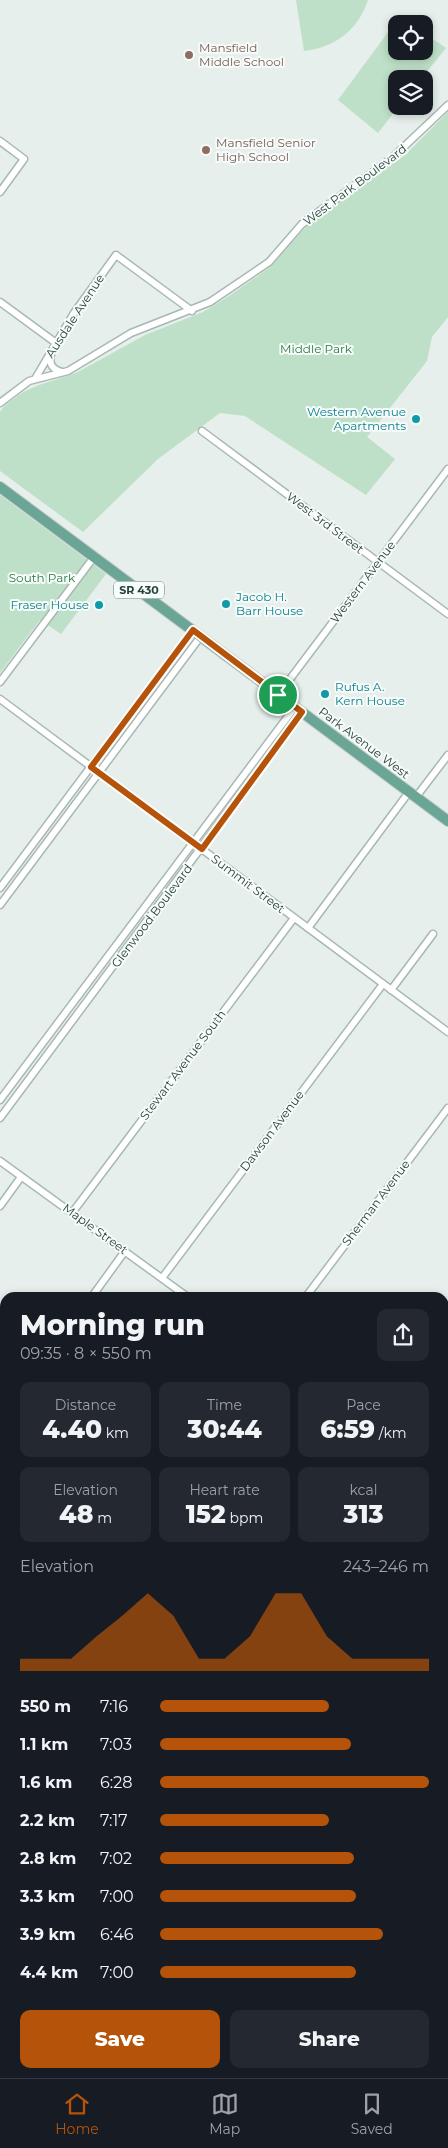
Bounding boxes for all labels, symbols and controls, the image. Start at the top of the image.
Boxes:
map controls [388,15,433,115]
button: locate [388,15,433,60]
place label: Mansfield Middle School [199,40,284,69]
marker: Mansfield Middle School [183,49,195,61]
button: layers [388,70,433,115]
place label: Mansfield Senior High School [216,135,316,164]
street label: West Park Boulevard [300,141,409,228]
marker: Mansfield Senior High School [200,144,212,156]
street label: Ausdale Avenue [42,271,107,360]
park label: Middle Park [280,341,353,356]
place label: Western Avenue Apartments [307,404,406,433]
marker: Western Avenue Apartments [410,413,422,425]
street label: West 3rd Street [284,489,367,557]
street label: Western Avenue [327,538,398,626]
park label: South Park [9,570,76,585]
road number: SR 430 [114,582,164,598]
place label: Jacob H. Barr House [235,589,303,618]
place label: Fraser House [11,597,89,612]
marker: Jacob H. Barr House [220,598,232,610]
marker: Fraser House [93,599,105,611]
pin [257,674,299,716]
place label: Rufus A. Kern House [335,679,405,708]
icon: arrive [264,681,292,709]
marker: Rufus A. Kern House [319,688,331,700]
street label: Park Avenue West [316,704,413,782]
street label: Summit Street [209,851,288,916]
street label: Glenwood Boulevard [108,861,195,970]
street label: Stewart Avenue South [136,1007,229,1123]
street label: Dawson Avenue [236,1087,307,1174]
street label: Sherman Avenue [338,1157,413,1249]
street label: Maple Street [60,1200,131,1257]
text: Morning run [20,1308,205,1342]
button: share [377,1309,429,1361]
text: 09:35 · 8 × 550 m [20,1344,152,1363]
text: Distance [55,1396,116,1414]
text: Time [207,1396,242,1414]
text: Pace [346,1396,381,1414]
text: 4.40 [42,1414,102,1444]
text: 30:44 [187,1414,262,1444]
text: 6:59 [320,1414,375,1444]
text: km [102,1424,129,1442]
text: /km [375,1424,407,1442]
text: Elevation [53,1481,118,1499]
text: Heart rate [189,1481,260,1499]
text: kcal [350,1481,377,1499]
text: 48 [59,1499,93,1529]
text: 152 [186,1499,226,1529]
text: 313 [343,1499,384,1529]
text: m [93,1509,112,1527]
text: bpm [226,1509,263,1527]
text: Elevation [20,1557,94,1576]
text: 243–246 m [343,1557,429,1576]
text: 550 m [20,1697,71,1716]
text: 7:16 [100,1697,128,1716]
text: 1.1 km [20,1735,68,1754]
text: 7:03 [100,1735,132,1754]
text: 1.6 km [20,1773,72,1792]
text: 6:28 [100,1773,132,1792]
text: 2.2 km [20,1811,75,1830]
text: 7:17 [100,1811,128,1830]
text: 2.8 km [20,1849,76,1868]
text: 7:02 [100,1849,132,1868]
text: 3.3 km [20,1887,75,1906]
text: 7:00 [100,1887,134,1906]
text: 3.9 km [20,1925,76,1944]
text: 6:46 [100,1925,133,1944]
text: 4.4 km [20,1963,78,1982]
text: 7:00 [100,1963,134,1982]
button: Save [20,2010,220,2068]
button: Share [230,2010,429,2068]
tab: Home [55,2090,99,2138]
tab: Map [209,2090,240,2138]
tab: Saved [351,2090,393,2138]

